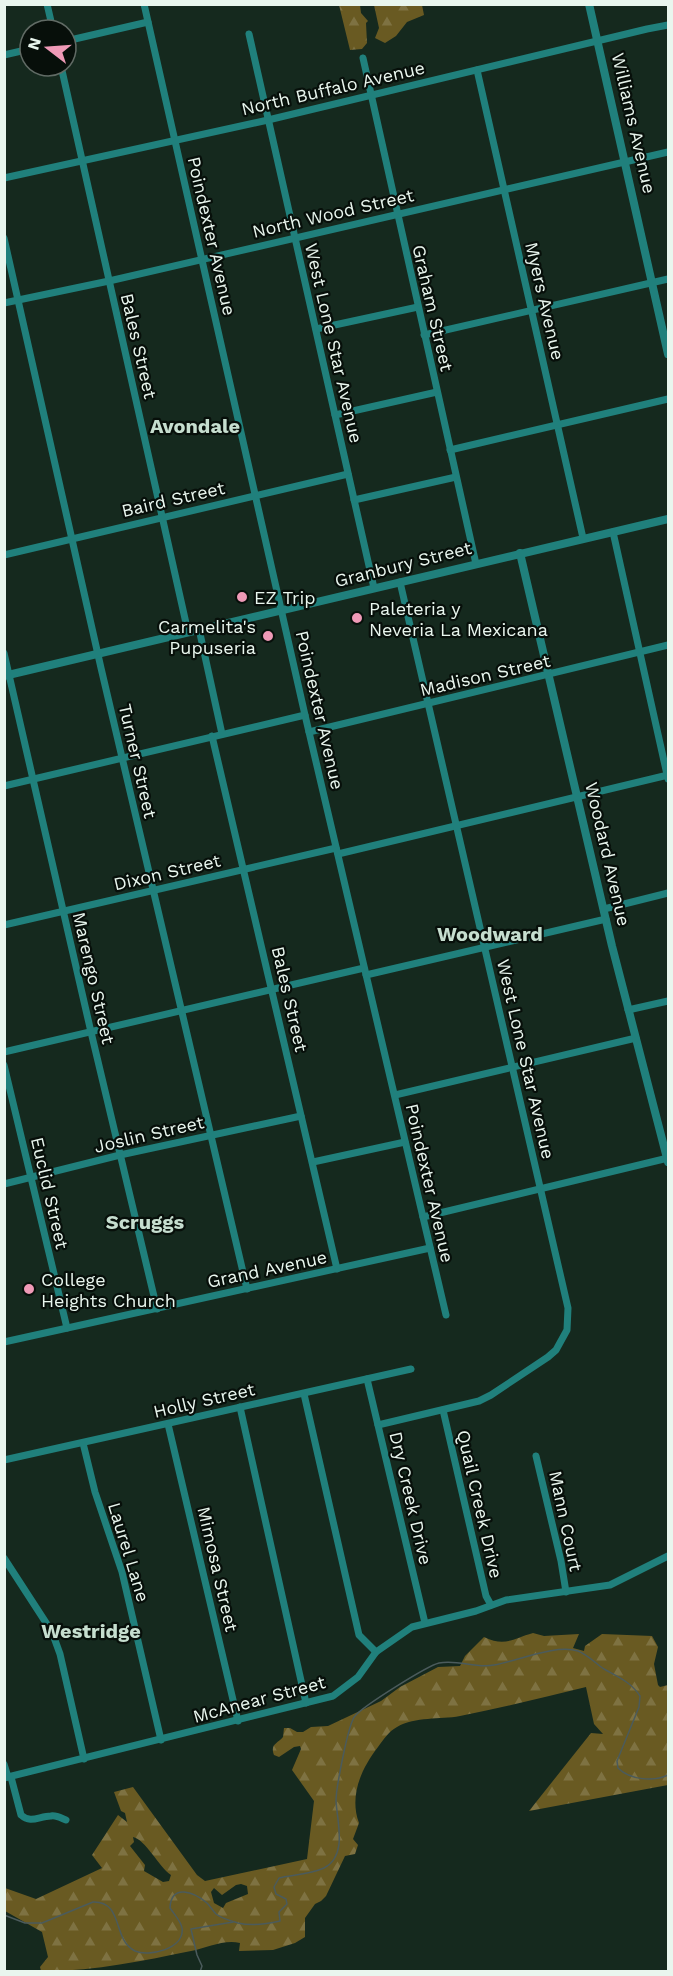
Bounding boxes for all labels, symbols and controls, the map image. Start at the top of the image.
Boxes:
north arrow [18,18,78,78]
text: N [23,35,45,52]
street label: Williams Avenue [608,51,660,195]
street label: North Buffalo Avenue [239,57,427,119]
street label: Poindexter Avenue [184,155,240,317]
street label: North Wood Street [250,184,416,242]
street label: Myers Avenue [521,240,569,362]
street label: West Lone Star Avenue [301,241,367,445]
street label: Graham Street [408,243,458,374]
street label: Bales Street [117,291,161,401]
district label: Avondale [150,414,240,438]
street label: Baird Street [119,477,227,521]
street label: Granbury Street [332,537,474,591]
place label: EZ Trip [254,587,316,608]
marker: EZ Trip [235,590,249,604]
place label: Paleteria y Neveria La Mexicana [369,598,548,640]
marker: Paleteria y Neveria La Mexicana [350,611,364,625]
place label: Carmelita's Pupuseria [158,616,256,658]
marker: Carmelita's Pupuseria [261,629,275,643]
street label: Poindexter Avenue [292,629,348,791]
street label: Madison Street [418,650,553,700]
street label: Turner Street [115,702,161,821]
street label: Woodard Avenue [581,780,635,928]
street label: Dixon Street [111,849,223,895]
street label: Marengo Street [69,910,119,1046]
district label: Woodward [437,922,543,946]
street label: Bales Street [268,944,312,1054]
street label: West Lone Star Avenue [493,957,559,1161]
street label: Poindexter Avenue [402,1102,458,1264]
street label: Joslin Street [92,1111,206,1157]
street label: Euclid Street [27,1135,73,1251]
district label: Scruggs [106,1210,185,1234]
street label: Grand Avenue [205,1246,329,1292]
place label: College Heights Church [41,1269,176,1311]
marker: College Heights Church [22,1282,36,1296]
street label: Holly Street [151,1378,257,1422]
street label: Quail Creek Drive [453,1428,507,1580]
street label: Dry Creek Drive [385,1429,437,1567]
street label: Mann Court [545,1469,587,1574]
street label: Laurel Lane [104,1500,154,1604]
street label: Mimosa Street [193,1504,243,1634]
district label: Westridge [41,1619,141,1643]
street label: McAnear Street [191,1671,328,1727]

